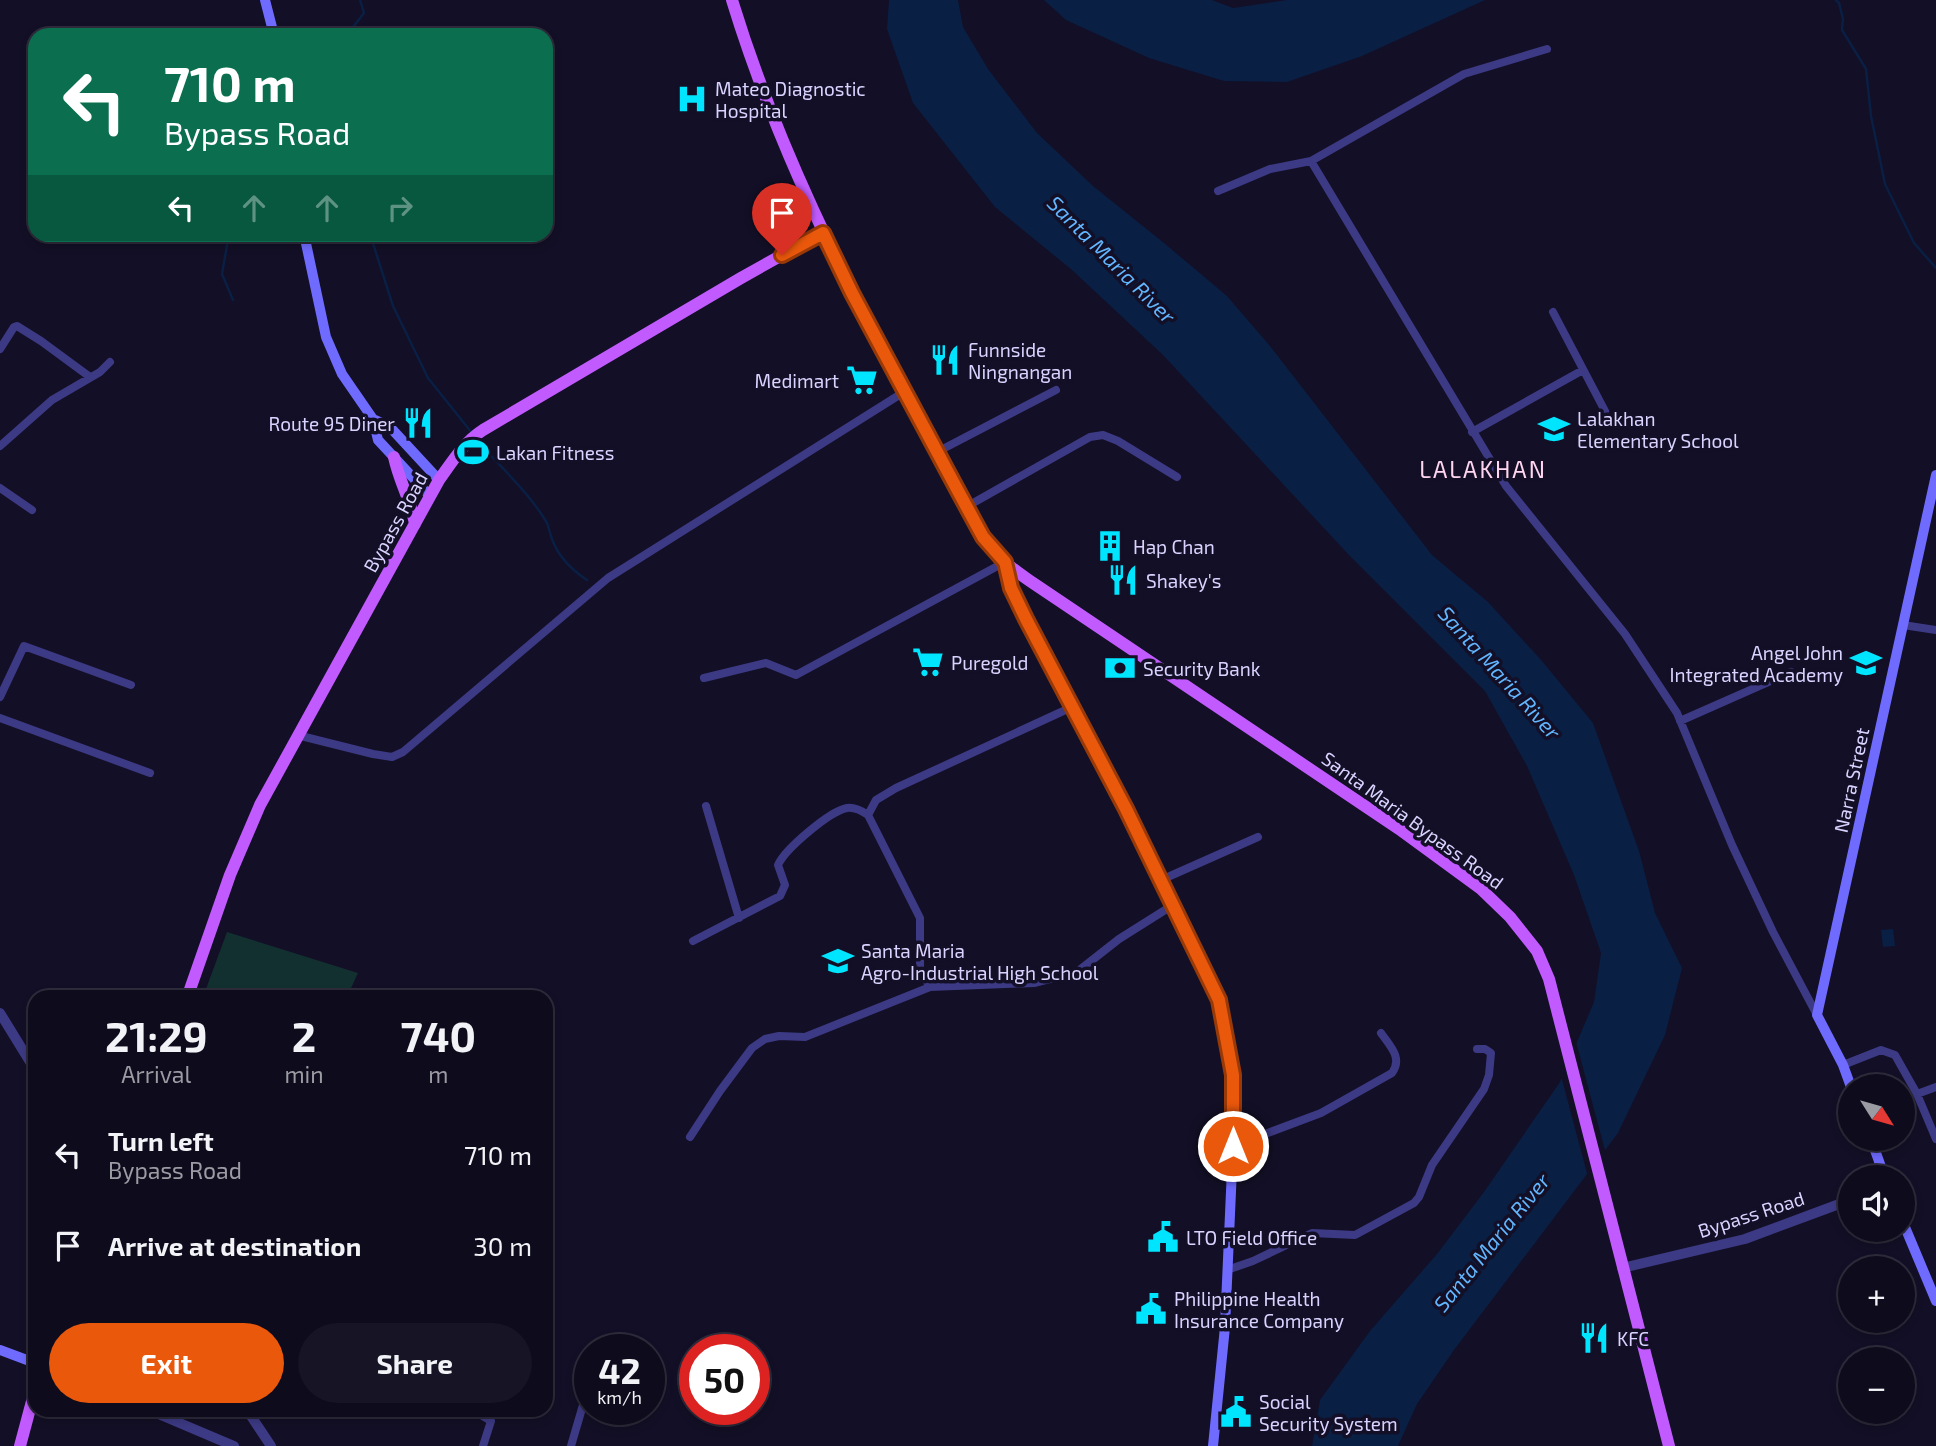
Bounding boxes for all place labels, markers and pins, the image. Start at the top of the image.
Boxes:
place label: Mateo Diagnostic Hospital [715,77,866,122]
hospital icon: Mateo Diagnostic Hospital [675,82,709,116]
pin [752,183,812,255]
place label: Funnside Ningnangan [968,338,1072,383]
restaurant icon: Funnside Ningnangan [928,343,962,377]
supermarket icon: Medimart [845,363,879,397]
place label: Medimart [755,369,839,392]
restaurant icon: Route 95 Diner [401,406,435,440]
place label: Lalakhan Elementary School [1577,407,1739,452]
place label: Route 95 Diner [269,412,395,435]
school or university icon: Lalakhan Elementary School [1537,412,1571,446]
sports icon: Lakan Fitness [456,435,490,469]
place label: Lakan Fitness [496,441,614,464]
building icon: Hap Chan [1093,529,1127,563]
place label: Hap Chan [1133,535,1215,558]
restaurant icon: Shakey's [1106,563,1140,597]
place label: Shakey's [1146,569,1221,592]
place label: Angel John Integrated Academy [1669,641,1843,686]
supermarket icon: Puregold [911,645,945,679]
school or university icon: Angel John Integrated Academy [1849,646,1883,680]
place label: Puregold [951,651,1028,674]
bank icon: Security Bank [1103,651,1137,685]
place label: Security Bank [1143,657,1261,680]
place label: Santa Maria Agro-Industrial High School [861,939,1099,984]
school or university icon: Santa Maria Agro-Industrial High School [821,944,855,978]
public building icon: LTO Field Office [1146,1220,1180,1254]
place label: LTO Field Office [1186,1226,1317,1249]
place label: Philippine Health Insurance Company [1174,1287,1344,1332]
public building icon: Philippine Health Insurance Company [1134,1292,1168,1326]
restaurant icon: KFC [1577,1321,1611,1355]
place label: KFC [1617,1327,1649,1350]
place label: Social Security System [1259,1390,1398,1435]
public building icon: Social Security System [1219,1395,1253,1429]

